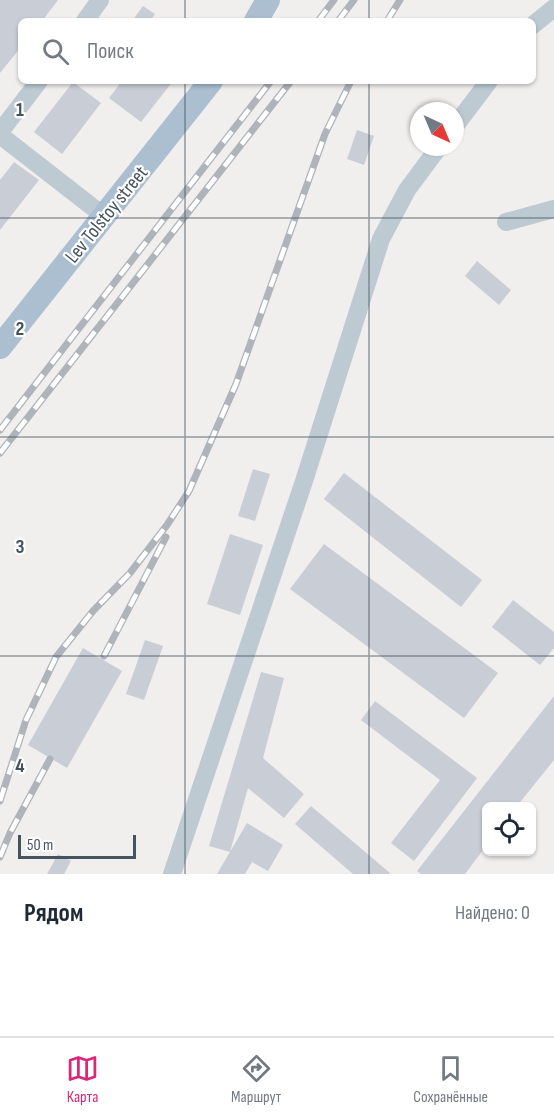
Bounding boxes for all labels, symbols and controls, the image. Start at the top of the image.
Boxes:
search box [18,18,536,84]
icon: search [39,35,72,68]
text: Поиск [87,38,133,65]
text: 1 [16,98,24,122]
north arrow [410,102,464,156]
street label: Lev Tolstoy street [60,161,153,268]
text: 2 [16,317,24,341]
text: 3 [16,535,25,559]
text: 4 [15,754,25,778]
map controls [482,802,536,856]
button: locate [482,802,536,856]
scale bar [18,832,136,860]
text: 50 m [27,836,53,855]
text: Рядом [24,898,83,929]
text: Найдено: 0 [455,901,530,925]
tab: Карта [66,1052,99,1107]
tab: Маршрут [231,1052,281,1107]
tab: Сохранённые [413,1052,488,1107]

